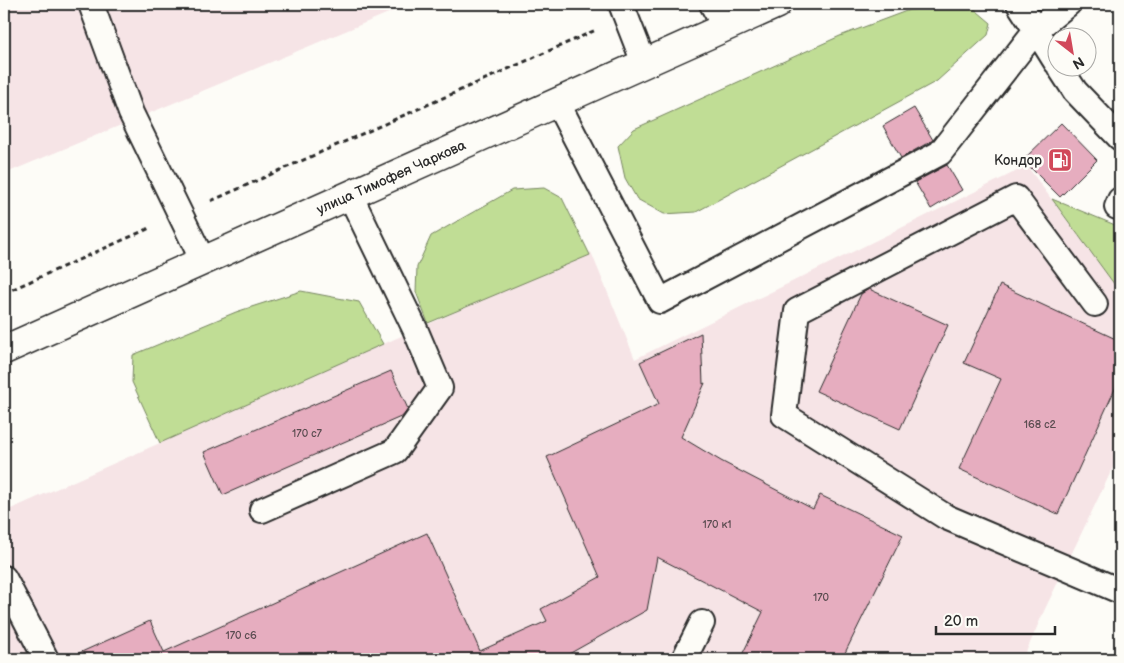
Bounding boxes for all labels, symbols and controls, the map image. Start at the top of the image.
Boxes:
north arrow [1046,28,1096,78]
text: N [1070,53,1087,73]
street label: улица Тимофея Чаркова [314,136,469,218]
fuel station icon: Кондор [1047,147,1073,173]
place label: Кондор [994,152,1042,169]
house number: 168 с2 [1024,418,1057,431]
house number: 170 с7 [292,427,323,440]
house number: 170 к1 [702,518,732,531]
house number: 170 [813,591,830,604]
scale bar [936,603,1055,635]
text: 20 m [944,612,978,631]
house number: 170 с6 [225,629,257,642]

